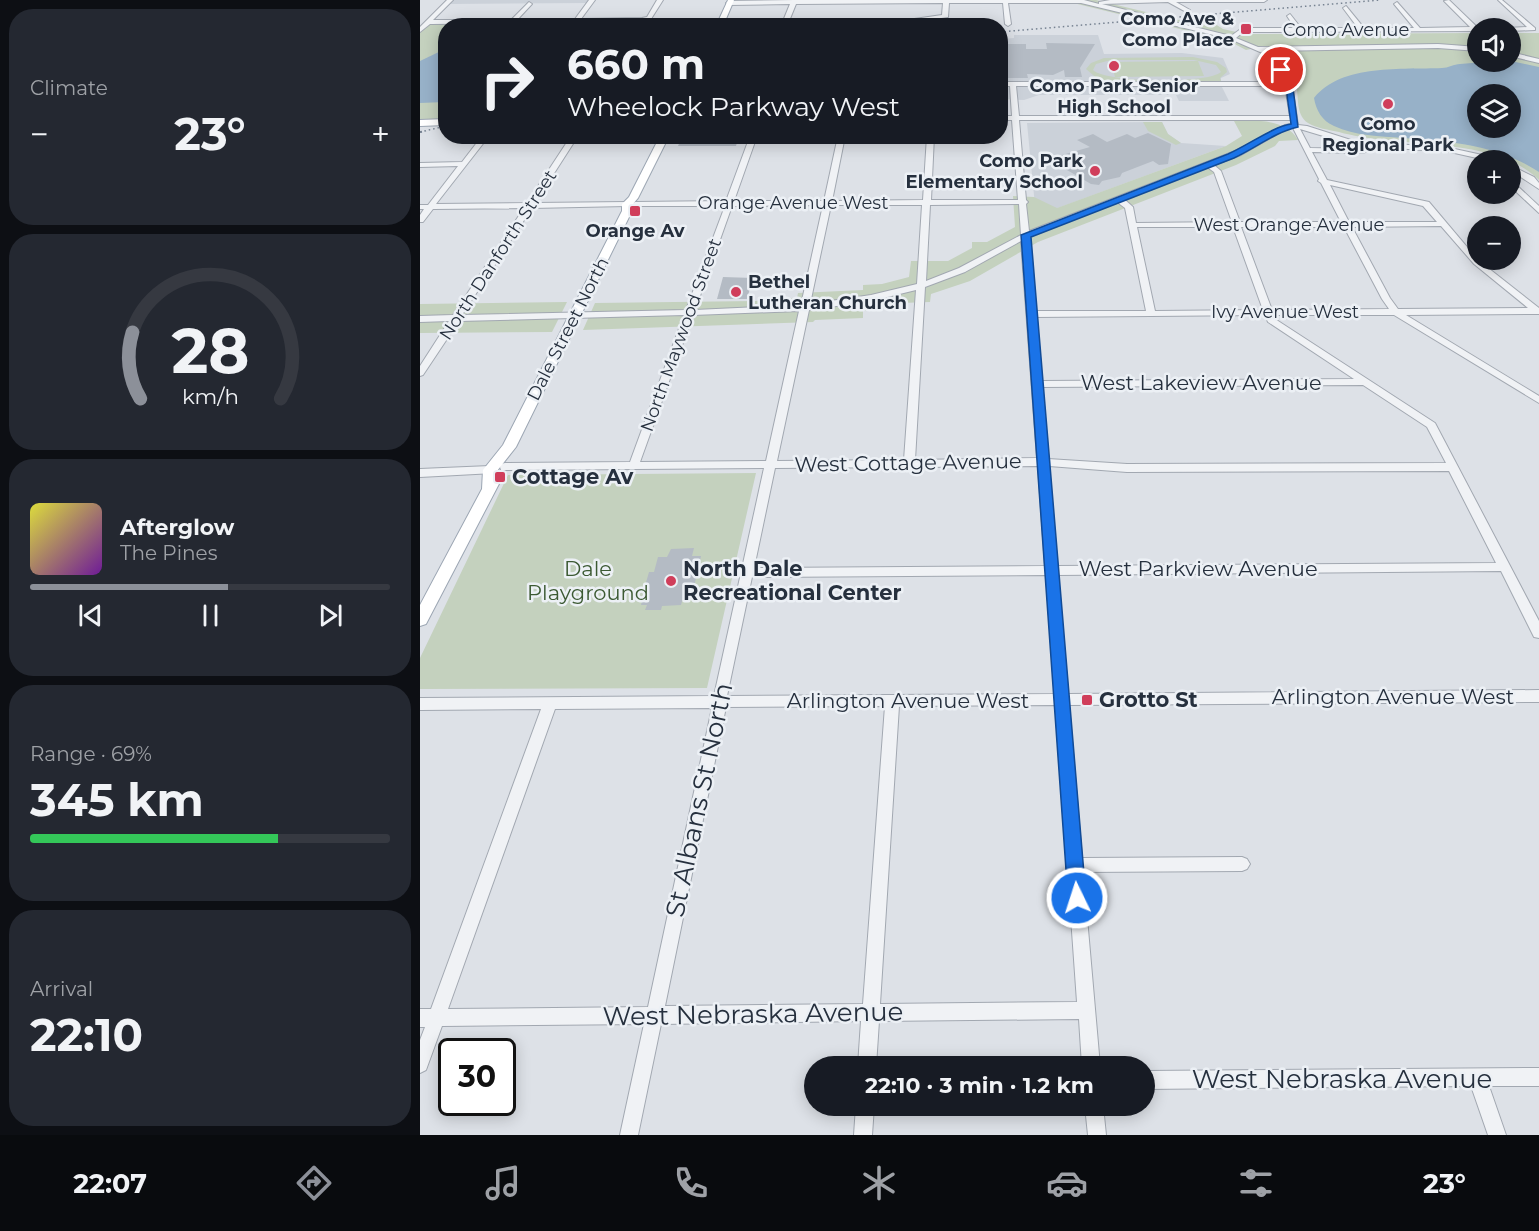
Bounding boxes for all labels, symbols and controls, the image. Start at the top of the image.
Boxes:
place label: Como Ave & Como Place [1120,8,1234,51]
map controls [1467,18,1521,270]
button: sound [1467,18,1521,72]
street label: Como Avenue [1283,19,1409,41]
marker: Como Ave & Como Place [1239,22,1253,36]
text: 660 m [567,38,705,90]
icon: right [468,42,546,120]
pin [1255,44,1306,95]
icon: arrive [1264,53,1297,86]
marker: Como Park Senior High School [1107,59,1121,73]
place label: Como Park Senior High School [1029,75,1199,118]
text: Climate [30,76,108,100]
button: layers [1467,84,1521,138]
text: Wheelock Parkway West [567,90,900,123]
marker: Como Regional Park [1381,97,1395,111]
text: 23° [174,106,246,161]
place label: Como Regional Park [1322,113,1454,156]
text: − [30,114,49,154]
text: + [371,114,390,154]
place label: Como Park Elementary School [906,150,1083,193]
button: + [1467,150,1521,204]
marker: Como Park Elementary School [1088,164,1102,178]
street label: North Danforth Street [435,166,561,344]
street label: Orange Avenue West [698,192,888,214]
marker: Orange Av [628,204,642,218]
street label: West Orange Avenue [1194,214,1385,236]
button: − [1467,216,1521,270]
place label: Orange Av [586,220,685,242]
street label: North Maywood Street [636,235,726,435]
street label: Dale Street North [522,254,614,404]
place label: Bethel Lutheran Church [748,271,907,314]
marker: Bethel Lutheran Church [729,285,743,299]
street label: Ivy Avenue West [1211,301,1359,323]
text: 28 [171,313,249,389]
street label: West Lakeview Avenue [1080,370,1322,395]
text: km/h [181,384,239,410]
street label: West Cottage Avenue [794,448,1022,477]
place label: Cottage Av [512,464,634,489]
marker: Cottage Av [493,470,507,484]
text: Afterglow [120,514,234,541]
text: The Pines [120,541,217,565]
park label: Dale Playground [527,556,649,605]
place label: North Dale Recreational Center [683,556,901,605]
street label: West Parkview Avenue [1078,556,1318,581]
marker: North Dale Recreational Center [664,574,678,588]
icon: previous [74,599,107,632]
icon: pause [194,599,227,632]
icon: next [314,599,347,632]
street label: St Albans St North [659,680,739,920]
street label: Arlington Avenue West [1272,684,1514,709]
place label: Grotto St [1099,687,1198,712]
street label: Arlington Avenue West [787,688,1029,713]
marker: Grotto St [1080,693,1094,707]
text: Range · 69% [30,742,152,766]
text: 345 km [30,772,204,827]
position arrow [1045,866,1109,930]
text: Arrival [30,977,93,1001]
street label: West Nebraska Avenue [602,995,904,1033]
text: 22:10 [30,1007,143,1062]
speed limit sign: 30 [438,1038,516,1116]
street label: West Nebraska Avenue [1192,1063,1492,1095]
text: 22:10 · 3 min · 1.2 km [865,1072,1094,1099]
icon: directions [293,1162,335,1204]
icon: music [482,1162,524,1204]
icon: phone [670,1162,712,1204]
icon: climate [858,1162,900,1204]
icon: car [1046,1162,1088,1204]
icon: filters [1235,1162,1277,1204]
text: 22:07 [73,1167,147,1200]
text: 23° [1423,1167,1466,1200]

